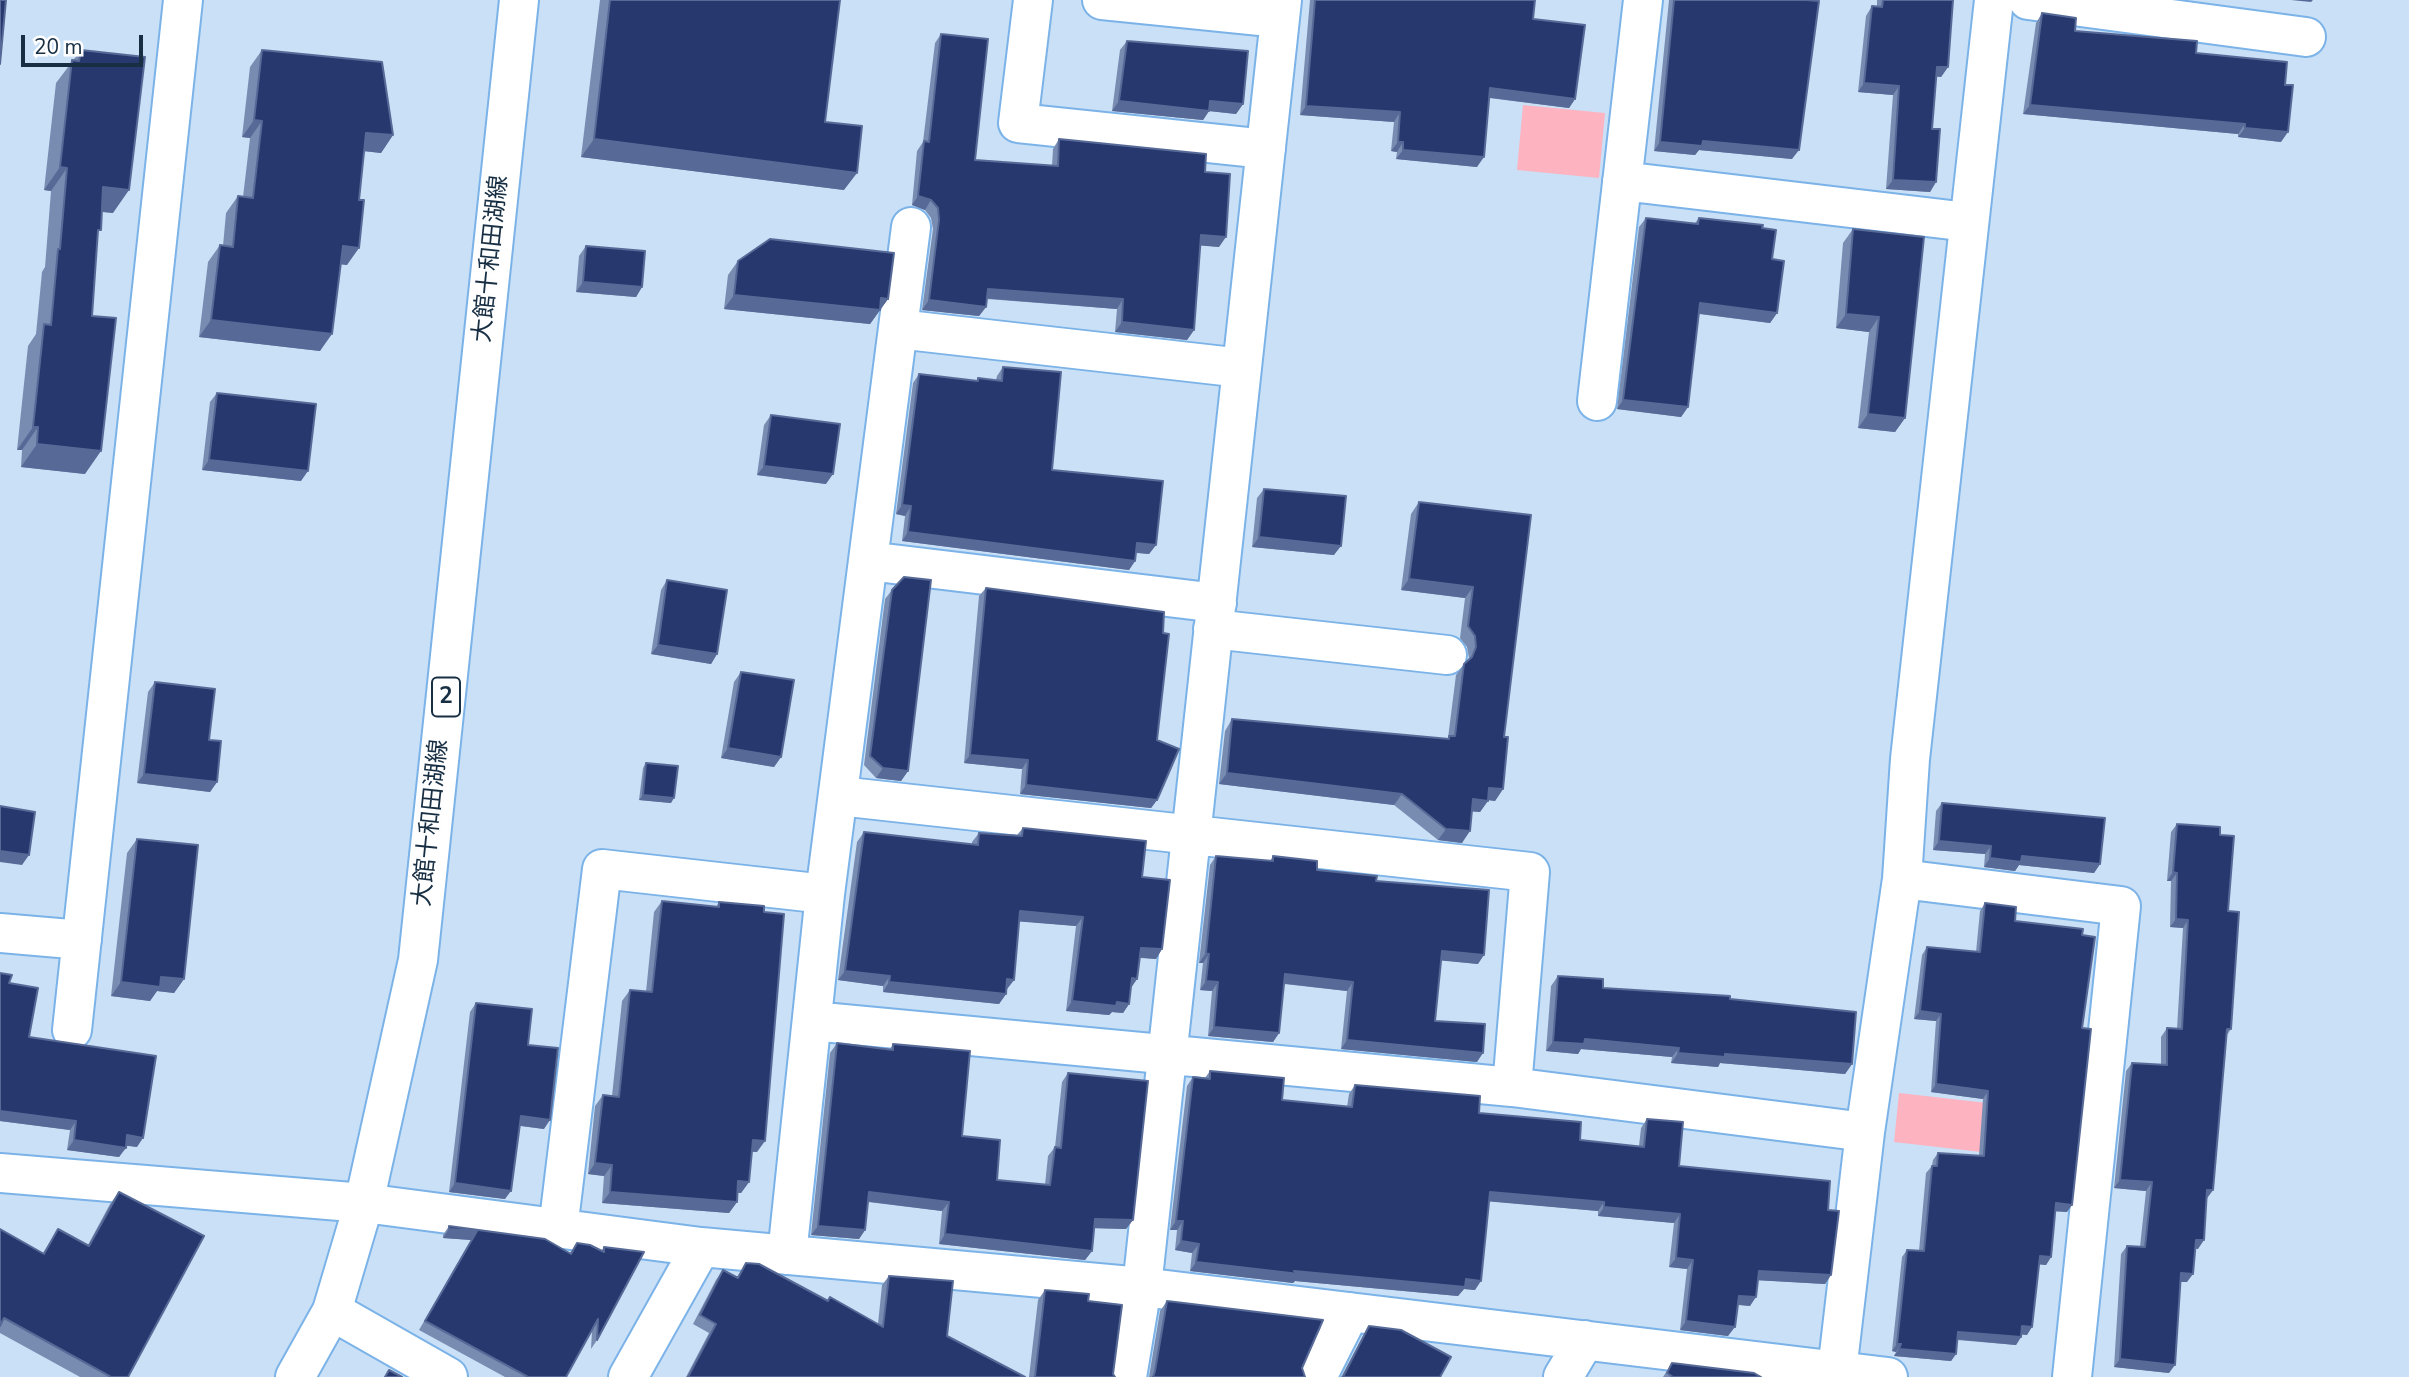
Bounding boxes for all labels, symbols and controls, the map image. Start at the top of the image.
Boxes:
scale bar [24,21,147,65]
text: 20 m [34,33,83,61]
street label: 大館十和田湖線 [469,174,515,344]
road number: 2 [432,678,460,716]
street label: 大館十和田湖線 [409,738,455,908]

